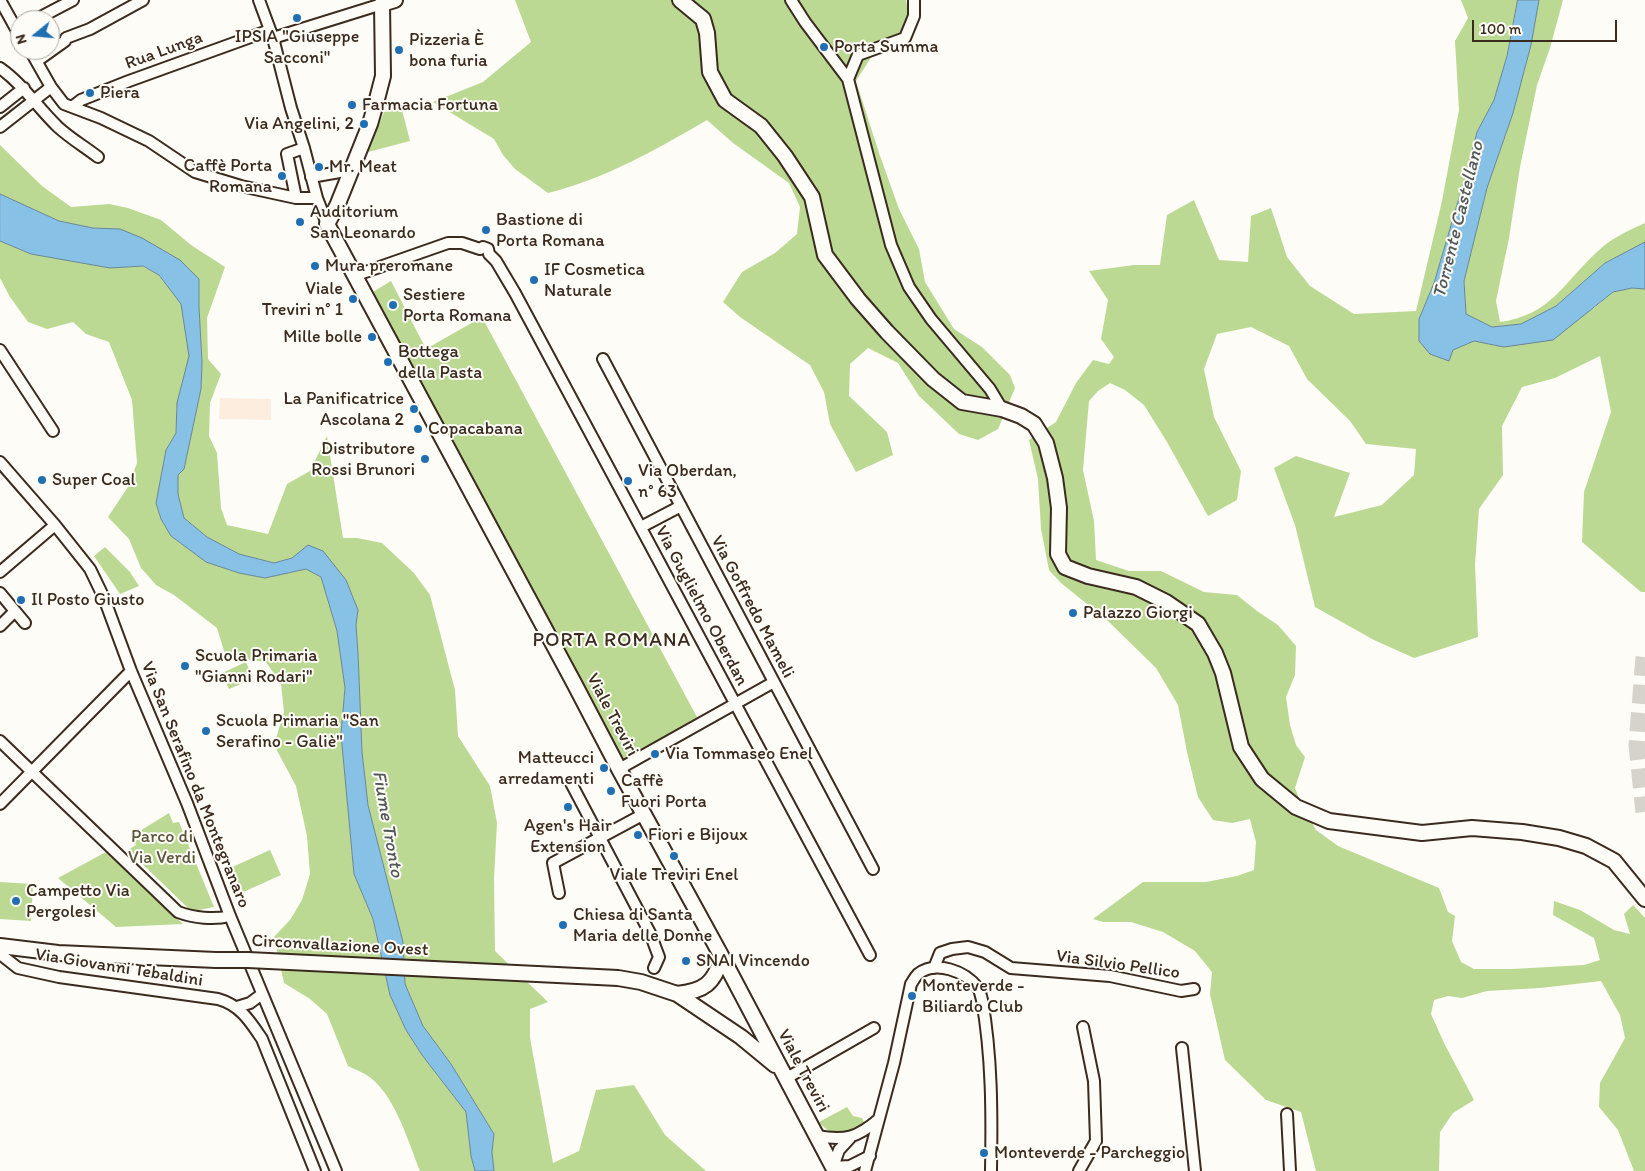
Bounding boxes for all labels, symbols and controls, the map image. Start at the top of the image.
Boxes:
north arrow [10,10,60,60]
scale bar [1475,10,1620,42]
marker: IPSIA "Giuseppe Sacconi" [291,12,303,24]
text: 100 m [1480,20,1521,38]
place label: IPSIA "Giuseppe Sacconi" [235,26,359,68]
street label: Rua Lunga [122,27,206,75]
place label: Pizzeria È bona furia [409,29,488,72]
text: N [12,32,31,46]
place label: Porta Summa [834,36,938,58]
marker: Porta Summa [818,41,830,53]
marker: Pizzeria È bona furia [393,44,405,56]
place label: Piera [100,82,140,104]
marker: Piera [84,87,96,99]
place label: Farmacia Fortuna [362,94,498,116]
marker: Farmacia Fortuna [346,99,358,111]
place label: Via Angelini, 2 [244,113,354,135]
marker: Via Angelini, 2 [358,118,370,130]
water label: Torrente Castellano [1428,139,1490,301]
place label: Caffè Porta Romana [184,155,272,198]
place label: Mr. Meat [329,156,397,178]
marker: Mr. Meat [313,161,325,173]
marker: Caffè Porta Romana [276,170,288,182]
place label: Auditorium San Leonardo [310,201,416,243]
place label: Bastione di Porta Romana [496,209,605,252]
marker: Auditorium San Leonardo [294,216,306,228]
marker: Bastione di Porta Romana [480,224,492,236]
place label: Mura preromane [325,255,453,277]
place label: IF Cosmetica Naturale [544,259,645,302]
marker: Mura preromane [309,260,321,272]
marker: IF Cosmetica Naturale [528,274,540,286]
place label: Viale Treviri n° 1 [262,278,343,320]
place label: Sestiere Porta Romana [403,284,512,326]
marker: Viale Treviri n° 1 [347,293,359,305]
marker: Sestiere Porta Romana [387,299,399,311]
place label: Mille bolle [283,326,362,348]
marker: Mille bolle [366,331,378,343]
place label: Bottega della Pasta [398,341,482,384]
marker: Bottega della Pasta [382,356,394,368]
place label: La Panificatrice Ascolana 2 [283,388,404,430]
marker: La Panificatrice Ascolana 2 [408,403,420,415]
place label: Copacabana [428,418,523,440]
marker: Copacabana [412,423,424,435]
place label: Distributore Rossi Brunori [311,438,415,480]
marker: Distributore Rossi Brunori [419,453,431,465]
place label: Via Oberdan, n° 63 [638,460,737,502]
place label: Super Coal [52,469,136,491]
marker: Super Coal [36,474,48,486]
marker: Via Oberdan, n° 63 [622,475,634,487]
street label: Via Guglielmo Oberdan [650,522,752,690]
street label: Via Goffredo Mameli [705,532,799,682]
place label: Il Posto Giusto [31,589,144,611]
marker: Il Posto Giusto [15,594,27,606]
place label: Palazzo Giorgi [1083,602,1193,624]
marker: Palazzo Giorgi [1067,607,1079,619]
district label: PORTA ROMANA [530,629,694,653]
place label: Scuola Primaria "Gianni Rodari" [195,645,318,688]
street label: Via San Serafino da Montegranaro [136,659,254,911]
marker: Scuola Primaria "Gianni Rodari" [179,660,191,672]
street label: Viale Treviri [581,670,643,760]
place label: Scuola Primaria "San Serafino - Galiè" [216,710,379,752]
marker: Scuola Primaria "San Serafino - Galiè" [200,725,212,737]
place label: Via Tommaseo Enel [665,743,813,765]
place label: Matteucci arredamenti [498,747,594,790]
marker: Via Tommaseo Enel [649,748,661,760]
marker: Matteucci arredamenti [598,762,610,774]
water label: Fiume Tronto [366,769,408,879]
place label: Caffè Fuori Porta [621,770,707,812]
marker: Caffè Fuori Porta [605,785,617,797]
marker: Agen's Hair Extension [562,801,574,813]
place label: Agen's Hair Extension [524,815,612,858]
place label: Fiori e Bijoux [648,824,748,846]
park label: Parco di Via Verdi [128,826,196,869]
marker: Fiori e Bijoux [632,829,644,841]
marker: Viale Treviri Enel [668,850,680,862]
place label: Viale Treviri Enel [610,864,738,886]
place label: Campetto Via Pergolesi [26,880,130,922]
marker: Campetto Via Pergolesi [10,895,22,907]
place label: Chiesa di Santa Maria delle Donne [573,904,712,946]
marker: Chiesa di Santa Maria delle Donne [557,919,569,931]
street label: Circonvallazione Ovest [251,931,429,961]
street label: Via Giovanni Tebaldini [33,944,205,992]
street label: Via Silvio Pellico [1055,946,1181,984]
place label: SNAI Vincendo [696,950,810,972]
marker: SNAI Vincendo [680,955,692,967]
place label: Monteverde - Biliardo Club [922,975,1024,1018]
marker: Monteverde - Biliardo Club [906,990,918,1002]
street label: Viale Treviri [772,1026,834,1116]
place label: Monteverde - Parcheggio [994,1142,1185,1164]
marker: Monteverde - Parcheggio [978,1147,990,1159]

